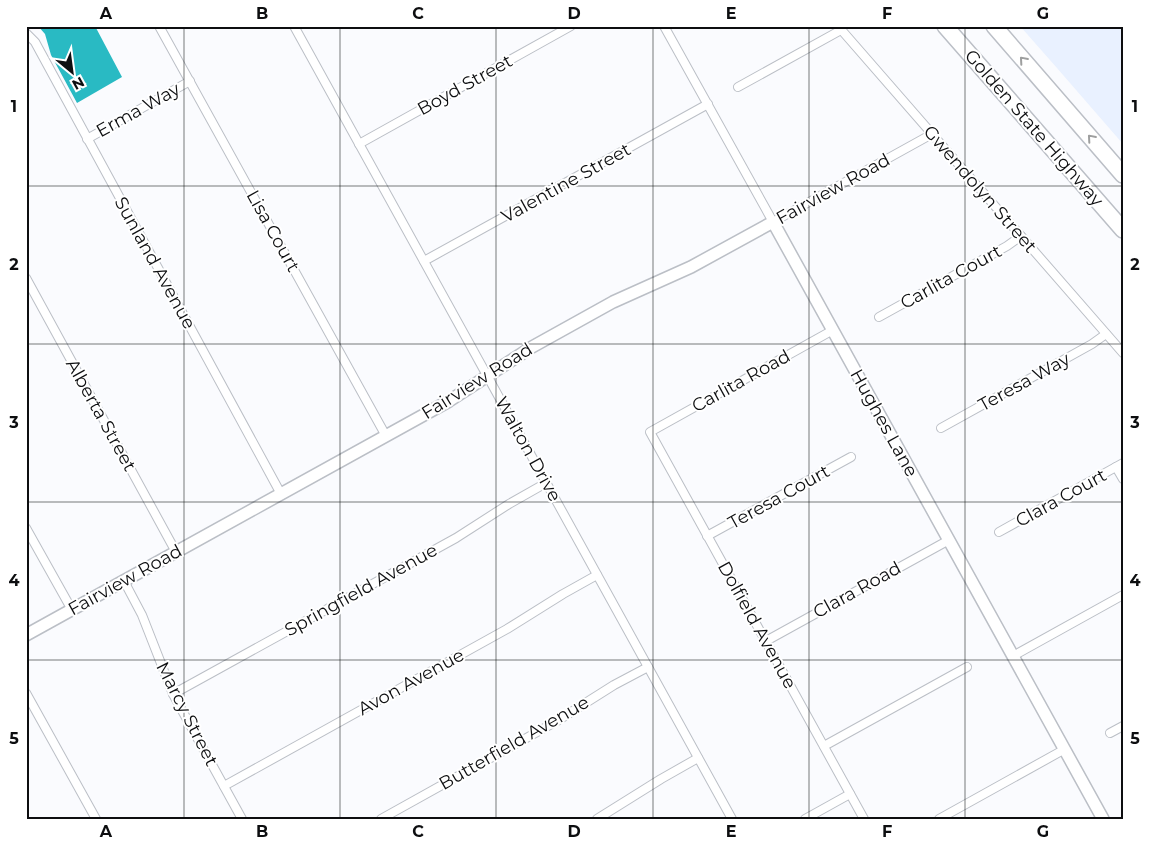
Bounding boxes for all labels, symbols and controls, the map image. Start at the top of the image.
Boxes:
text: A [99,4,113,23]
text: B [256,4,268,23]
text: C [412,4,424,23]
text: D [567,4,581,23]
text: E [726,4,736,23]
text: F [882,4,892,23]
text: G [1037,4,1049,23]
street label: Golden State Highway [960,45,1108,211]
north arrow [48,48,98,98]
street label: Boyd Street [414,50,516,120]
one-way arrow [1020,57,1029,66]
text: N [69,73,88,94]
street label: Erma Way [92,78,184,142]
text: 1 [11,97,17,116]
text: 1 [1132,97,1138,116]
street label: Gwendolyn Street [919,121,1041,257]
one-way arrow [1088,135,1097,144]
street label: Valentine Street [498,138,634,228]
street label: Fairview Road [772,149,894,229]
street label: Lisa Court [242,186,304,276]
street label: Sunland Avenue [110,193,201,333]
street label: Carlita Court [896,240,1006,314]
text: 2 [9,255,19,274]
text: 2 [1130,255,1140,274]
street label: Fairview Road [417,338,537,424]
street label: Carlita Road [688,345,794,417]
street label: Teresa Way [974,348,1074,416]
street label: Alberta Street [61,355,141,475]
street label: Hughes Lane [845,365,923,481]
street label: Walton Drive [490,393,566,505]
text: 3 [8,413,19,432]
text: 3 [1129,413,1140,432]
street label: Teresa Court [724,460,834,534]
street label: Clara Court [1012,464,1110,532]
street label: Springfield Avenue [281,539,441,641]
street label: Fairview Road [64,540,186,620]
street label: Dolfield Avenue [713,557,801,693]
street label: Clara Road [809,557,905,623]
text: 4 [8,571,20,590]
text: 4 [1129,571,1141,590]
street label: Avon Avenue [354,644,468,720]
street label: Marcy Street [151,658,223,770]
street label: Butterfield Avenue [435,691,593,795]
text: 5 [9,729,19,748]
text: 5 [1130,729,1140,748]
text: A [99,822,113,841]
text: B [256,822,268,841]
text: C [412,822,424,841]
text: D [567,822,581,841]
text: E [726,822,736,841]
text: F [882,822,892,841]
text: G [1037,822,1049,841]

